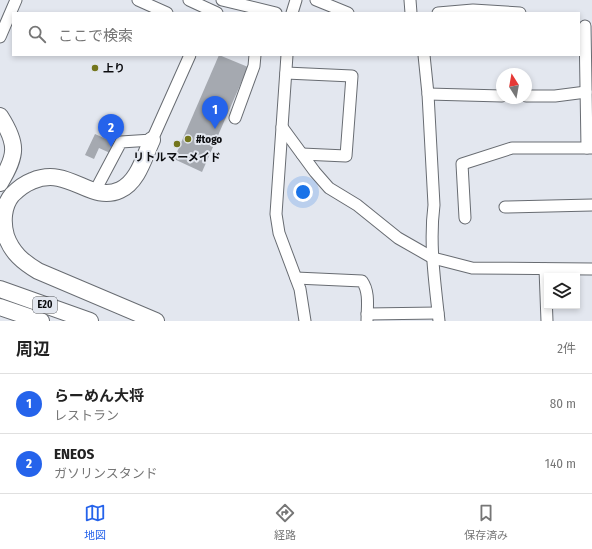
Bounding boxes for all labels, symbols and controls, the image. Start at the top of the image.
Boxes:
search box [12,12,580,56]
icon: search [26,23,48,45]
text: ここで検索 [58,27,133,45]
place label: 上り [103,62,125,75]
marker: 上り [90,63,100,73]
north arrow [496,68,532,104]
pin: 1 [202,96,228,129]
pin: 2 [98,114,124,147]
place label: #togo [196,133,222,146]
marker: #togo [183,134,193,144]
marker: リトルマーメイド [172,139,182,149]
place label: リトルマーメイド [133,151,221,164]
your location [293,182,313,202]
map controls [544,273,580,309]
button: layers [544,273,580,309]
road number: E20 [33,297,57,313]
text: 周辺 [16,339,50,360]
text: 2件 [557,341,576,356]
text: らーめん大将 [54,387,144,405]
text: 1 [26,396,32,411]
text: 80 m [550,396,576,411]
text: レストラン [54,408,119,423]
text: ENEOS [54,445,94,463]
text: 2 [26,456,32,471]
text: 140 m [545,456,576,471]
text: ガソリンスタンド [54,466,158,481]
tab: 地図 [84,502,106,542]
tab: 経路 [274,502,296,542]
tab: 保存済み [464,502,508,542]

